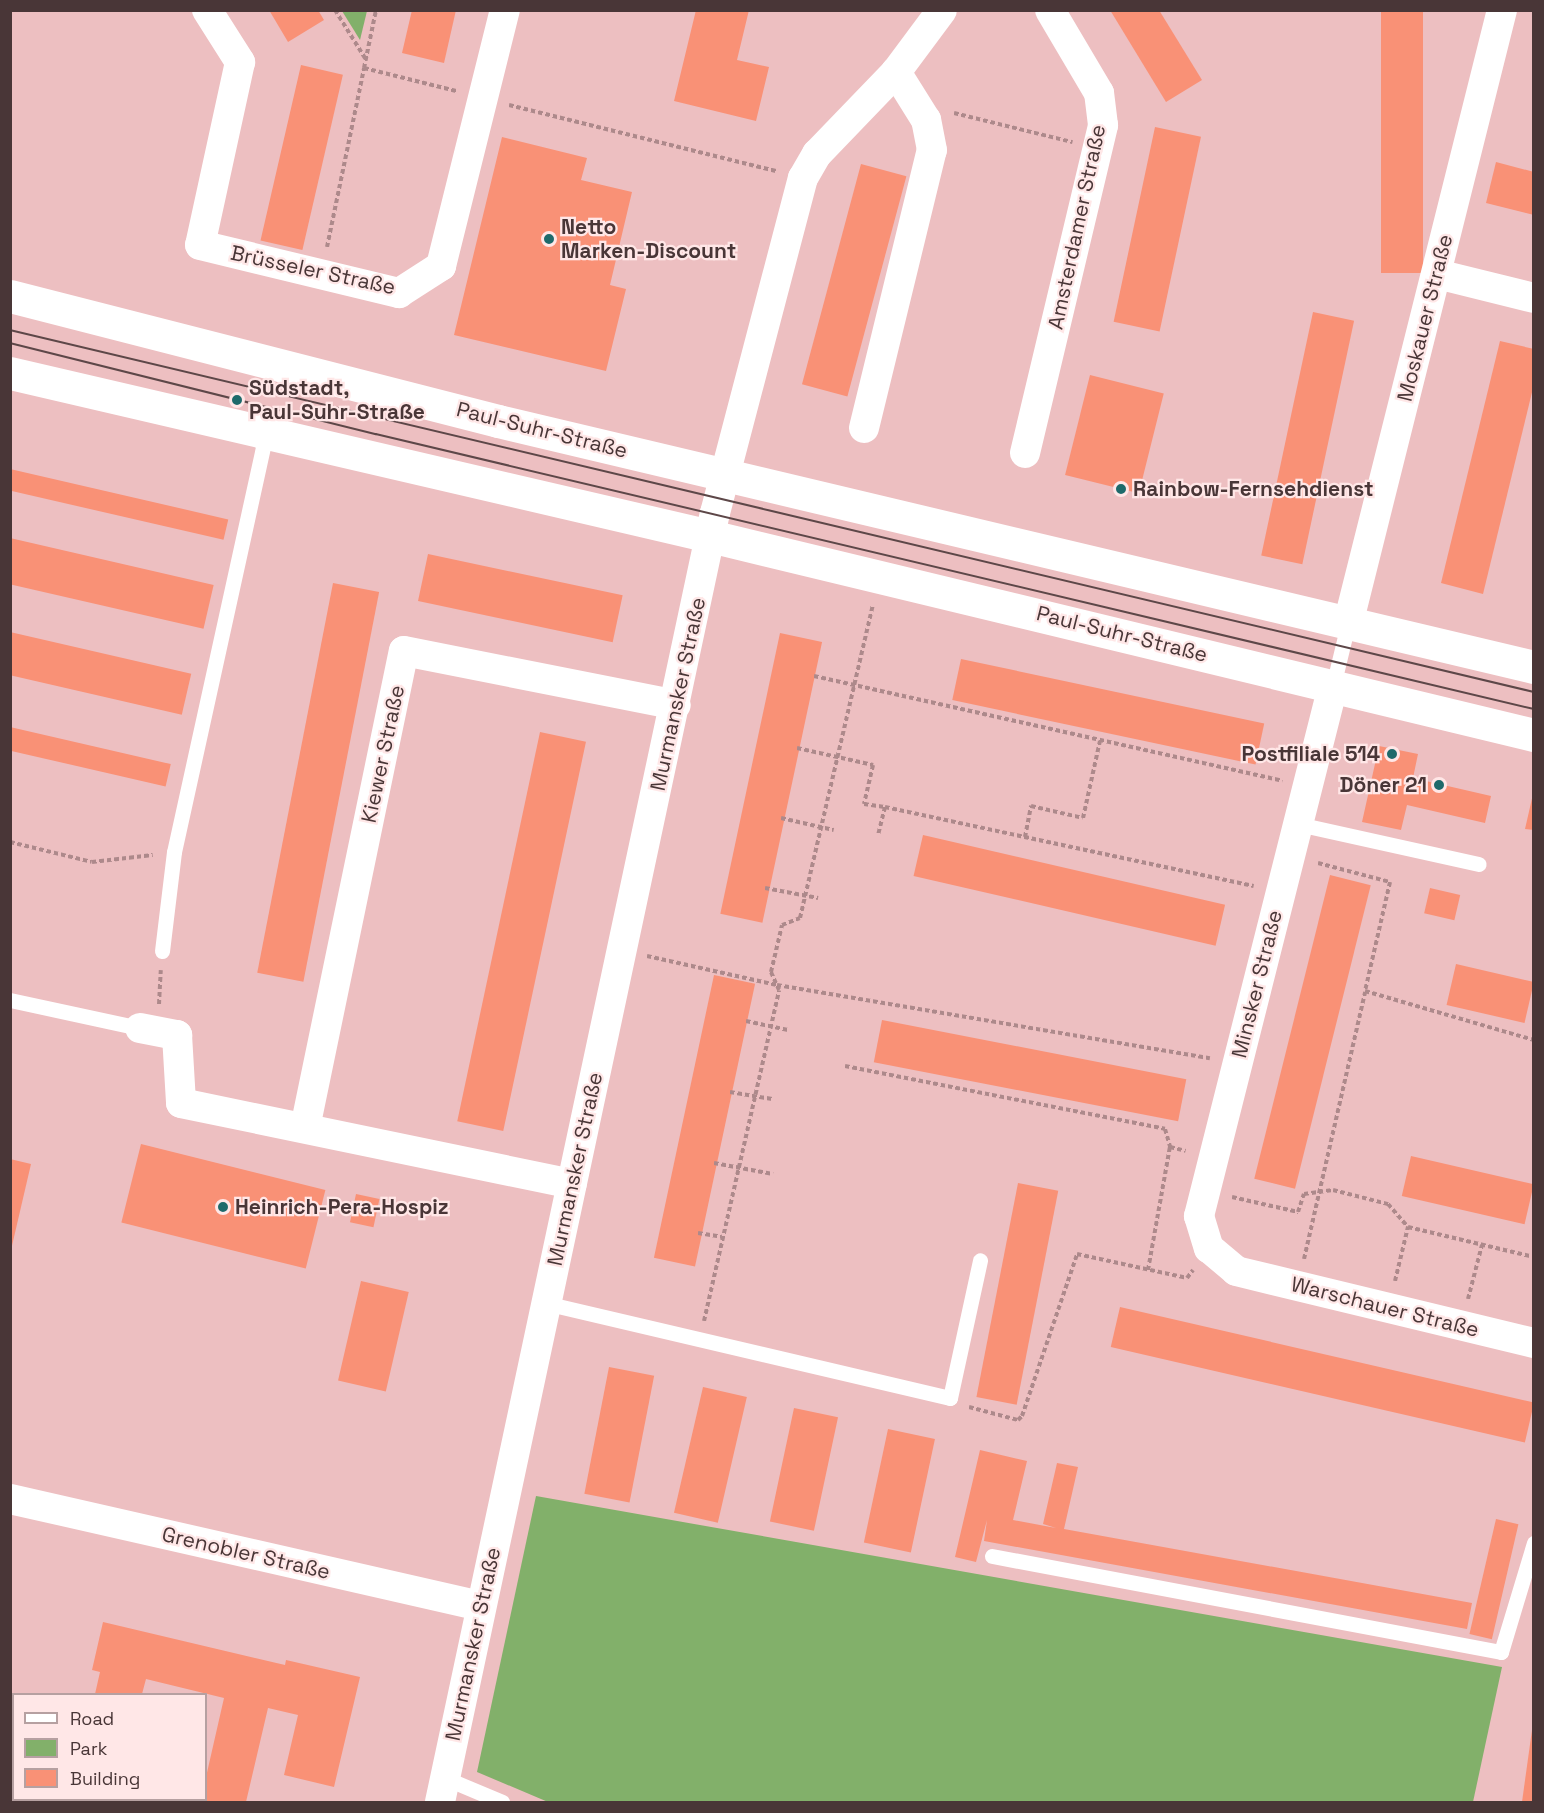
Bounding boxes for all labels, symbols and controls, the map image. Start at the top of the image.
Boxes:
street label: Amsterdamer Straße [1043,122,1111,332]
place label: Netto Marken-Discount [561,214,736,264]
marker: Netto Marken-Discount [542,232,556,246]
street label: Moskauer Straße [1392,232,1458,404]
street label: Brüsseler Straße [228,240,398,300]
place label: Südstadt, Paul-Suhr-Straße [249,375,425,425]
marker: Südstadt, Paul-Suhr-Straße [230,393,244,407]
street label: Paul-Suhr-Straße [454,397,630,463]
place label: Rainbow-Fernsehdienst [1133,476,1374,502]
marker: Rainbow-Fernsehdienst [1114,482,1128,496]
street label: Murmansker Straße [645,595,711,793]
street label: Paul-Suhr-Straße [1034,601,1210,667]
street label: Kiewer Straße [356,683,410,825]
place label: Postfiliale 514 [1242,741,1380,767]
marker: Postfiliale 514 [1385,747,1399,761]
place label: Döner 21 [1339,772,1427,798]
marker: Döner 21 [1432,778,1446,792]
street label: Minsker Straße [1226,907,1288,1061]
street label: Murmansker Straße [542,1070,608,1268]
place label: Heinrich-Pera-Hospiz [235,1194,449,1220]
marker: Heinrich-Pera-Hospiz [216,1200,230,1214]
street label: Warschauer Straße [1288,1271,1482,1343]
street label: Grenobler Straße [159,1521,333,1585]
street label: Murmansker Straße [440,1545,506,1743]
legend [12,1693,207,1801]
text: Road [70,1707,114,1730]
text: Park [70,1737,107,1760]
text: Building [70,1767,140,1790]

